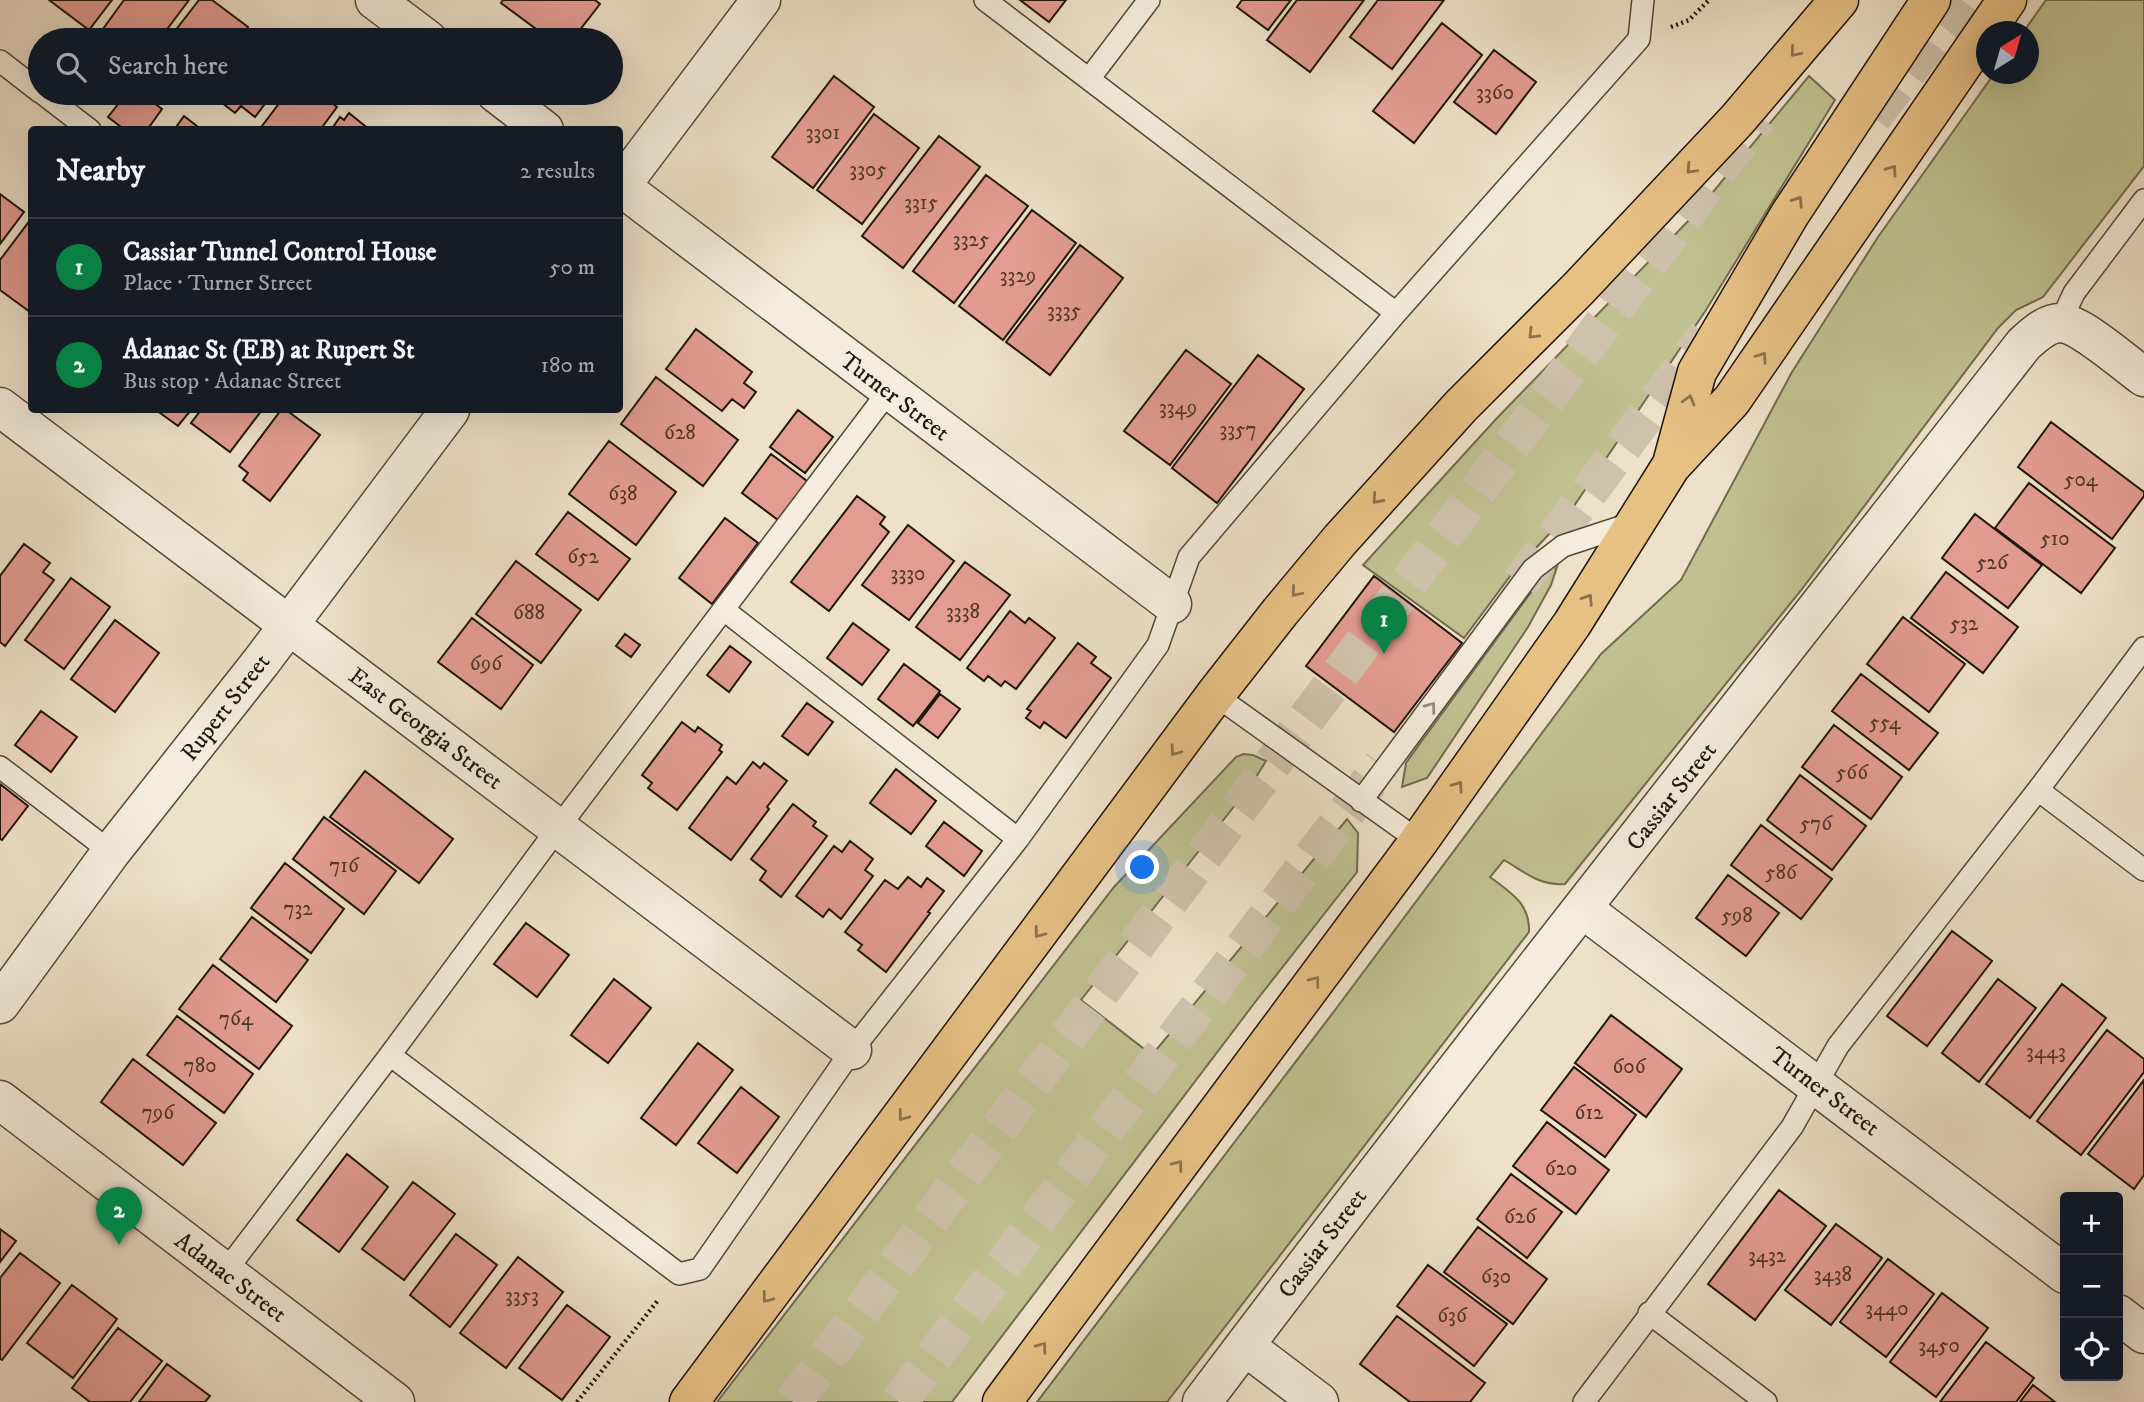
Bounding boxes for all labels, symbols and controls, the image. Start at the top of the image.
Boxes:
north arrow [1976,21,2039,84]
search box [28,28,623,105]
one-way arrow [1791,44,1803,57]
icon: search [52,48,90,86]
text: Search here [108,50,228,83]
house number: 3360 [1476,80,1514,106]
house number: 3301 [806,120,840,146]
text: Nearby [56,153,145,190]
text: 2 results [520,157,595,186]
house number: 3305 [849,157,887,183]
one-way arrow [1686,161,1699,174]
one-way arrow [1883,165,1896,178]
house number: 3315 [904,190,938,216]
one-way arrow [1789,196,1802,209]
house number: 3325 [953,227,989,253]
text: Cassiar Tunnel Control House [123,236,437,269]
text: 1 [75,253,83,282]
text: 50 m [549,253,595,282]
house number: 3329 [1000,263,1036,289]
text: Place · Turner Street [123,269,313,298]
house number: 3335 [1047,298,1081,324]
one-way arrow [1529,326,1542,339]
text: Adanac St (EB) at Rupert St [123,334,415,367]
street label: Turner Street [833,346,956,448]
text: 2 [73,351,85,380]
text: 180 m [540,351,595,380]
one-way arrow [1754,352,1766,365]
text: Bus stop · Adanac Street [123,367,341,396]
one-way arrow [1681,394,1696,406]
house number: 3349 [1159,395,1197,421]
house number: 3357 [1219,417,1257,443]
house number: 628 [664,420,696,446]
house number: 504 [2064,467,2099,493]
house number: 638 [608,481,638,507]
one-way arrow [1373,491,1385,504]
house number: 510 [2040,526,2070,552]
house number: 652 [567,544,600,570]
house number: 526 [1976,550,2009,576]
house number: 3330 [891,561,925,587]
one-way arrow [1292,584,1304,597]
one-way arrow [1580,594,1593,607]
pin: 1 [1361,596,1407,654]
house number: 3338 [946,599,980,625]
house number: 688 [513,600,545,626]
house number: 532 [1950,611,1979,637]
street label: Rupert Street [175,648,277,767]
house number: 696 [470,651,503,677]
street label: East Georgia Street [342,661,509,797]
one-way arrow [1422,702,1435,715]
house number: 554 [1869,710,1902,736]
street label: Cassiar Street [1620,736,1724,857]
one-way arrow [1170,743,1183,755]
house number: 566 [1836,760,1869,786]
one-way arrow [1450,781,1462,794]
house number: 576 [1800,811,1833,837]
your location [1125,850,1159,884]
house number: 716 [329,853,360,879]
house number: 586 [1765,860,1798,886]
house number: 732 [283,896,313,922]
house number: 598 [1721,903,1753,929]
one-way arrow [1035,926,1048,938]
one-way arrow [1307,976,1319,989]
house number: 764 [219,1006,254,1032]
house number: 3443 [2026,1039,2066,1065]
street label: Turner Street [1763,1041,1886,1143]
house number: 780 [184,1053,216,1079]
house number: 606 [1612,1054,1647,1080]
house number: 796 [142,1100,175,1126]
house number: 612 [1575,1100,1604,1126]
one-way arrow [899,1108,912,1120]
house number: 620 [1545,1156,1577,1182]
one-way arrow [1170,1160,1183,1173]
street label: Cassiar Street [1272,1183,1374,1304]
pin: 2 [96,1187,142,1245]
map controls [2060,1192,2123,1381]
button: + [2060,1192,2123,1255]
house number: 626 [1504,1204,1537,1230]
street label: Adanac Street [168,1226,293,1330]
house number: 3432 [1748,1243,1787,1269]
button: − [2060,1255,2123,1318]
house number: 3438 [1814,1262,1852,1288]
house number: 630 [1481,1264,1511,1290]
house number: 3353 [505,1283,539,1309]
one-way arrow [763,1290,775,1303]
house number: 3440 [1865,1296,1909,1322]
house number: 636 [1437,1303,1468,1329]
button: locate [2060,1318,2123,1381]
house number: 3450 [1918,1333,1960,1359]
one-way arrow [1034,1342,1047,1355]

